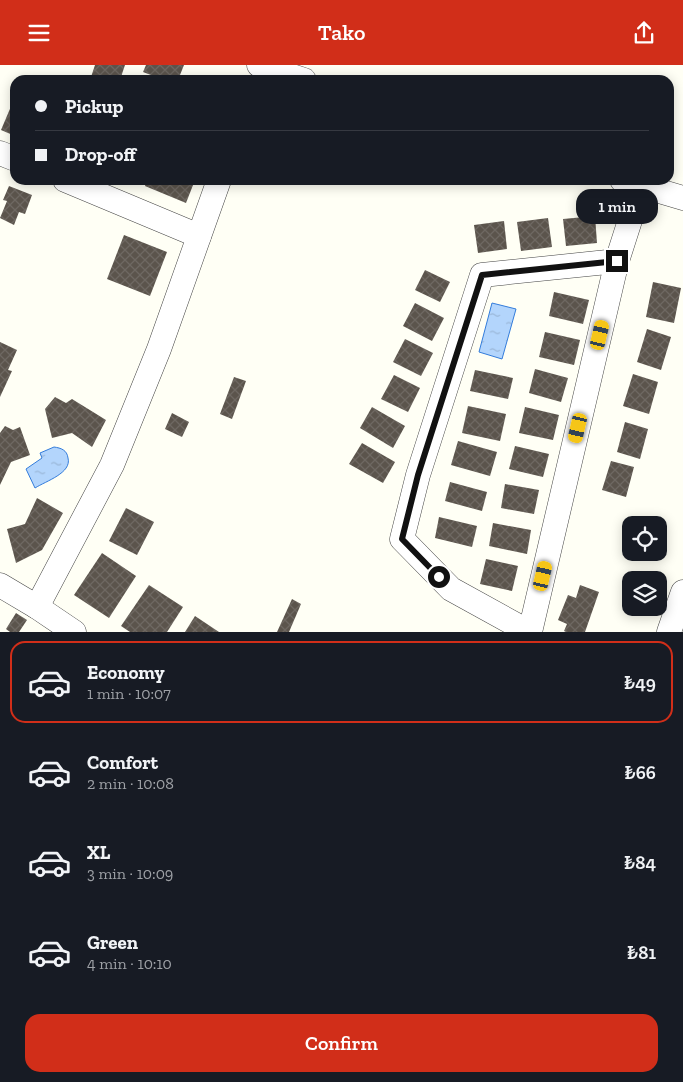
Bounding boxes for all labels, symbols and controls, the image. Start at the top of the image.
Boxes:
icon: menu [25,19,53,47]
text: Tako [318,19,365,46]
icon: share [630,19,658,47]
text: Pickup [65,95,123,118]
text: Drop-off [65,143,136,166]
callout: 1 min [576,189,658,223]
text: 1 min [598,197,636,216]
route end [606,250,628,272]
car [589,319,610,351]
car [567,412,588,444]
map controls [622,516,667,616]
button: locate [622,516,667,561]
car [532,560,553,592]
route start [428,566,450,588]
button: layers [622,571,667,616]
icon: car [27,660,72,705]
text: Economy [87,661,165,684]
text: ₺49 [624,671,656,694]
text: 1 min · 10:07 [87,684,171,703]
icon: car [27,750,72,795]
text: Comfort [87,751,158,774]
text: ₺66 [624,761,656,784]
text: 2 min · 10:08 [87,774,174,793]
icon: car [27,840,72,885]
text: XL [87,841,110,864]
text: ₺84 [624,851,656,874]
text: 3 min · 10:09 [87,864,173,883]
icon: car [27,930,72,975]
text: Green [87,931,138,954]
text: ₺81 [627,941,656,964]
text: 4 min · 10:10 [87,954,172,973]
button: Confirm [25,1014,658,1072]

